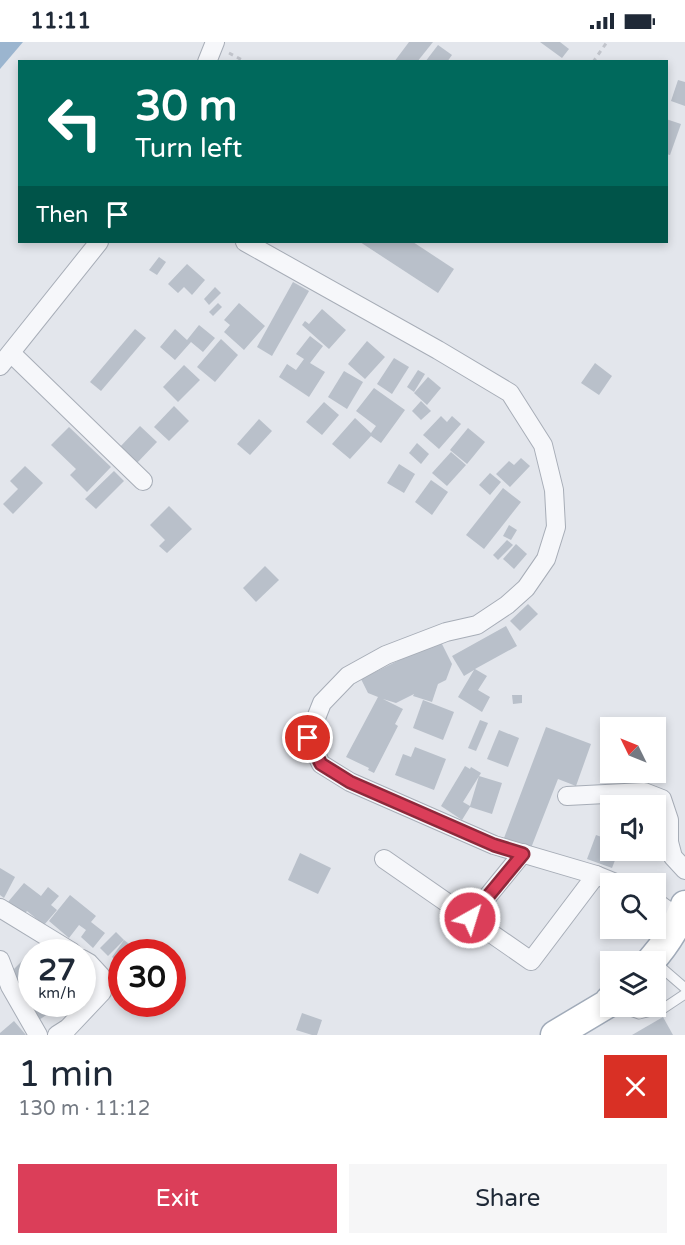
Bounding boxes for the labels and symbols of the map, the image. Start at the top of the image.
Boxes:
pin [282,712,333,763]
north arrow [600,717,666,783]
position arrow [438,886,502,950]
speed limit sign: 30 [108,939,186,1017]

